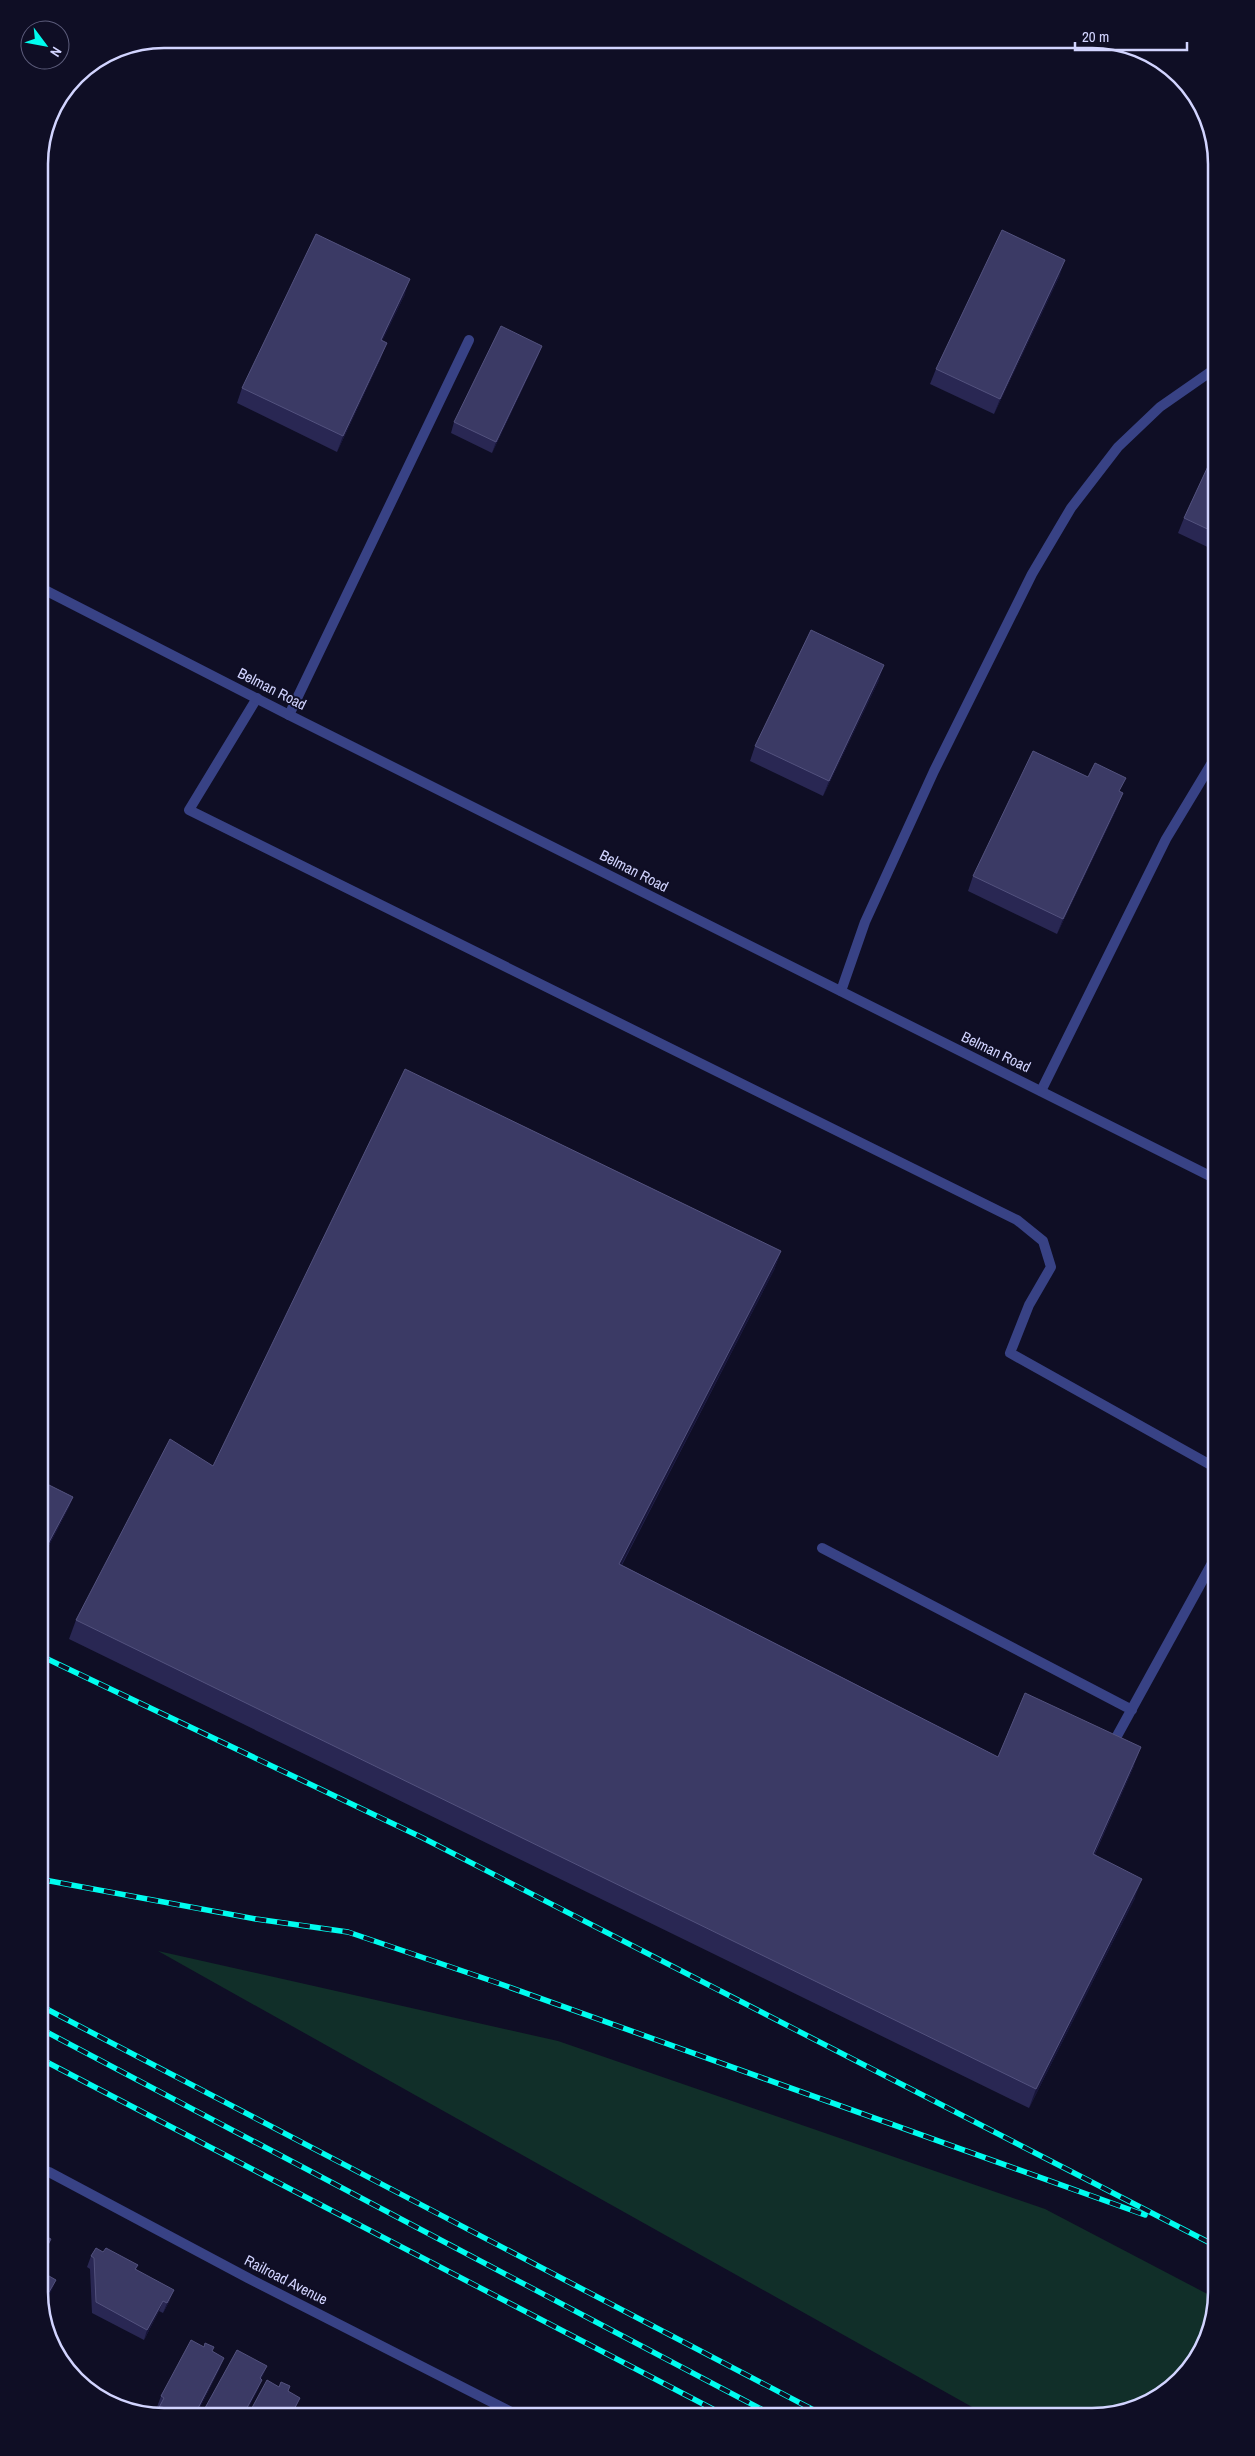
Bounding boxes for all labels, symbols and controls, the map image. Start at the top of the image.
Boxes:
north arrow [20,20,70,70]
scale bar [1075,20,1188,52]
text: 20 m [1082,26,1109,47]
text: N [46,44,66,60]
street label: Belman Road [234,662,310,715]
street label: Belman Road [596,844,672,897]
street label: Belman Road [958,1026,1034,1077]
street label: Railroad Avenue [241,2250,332,2310]

